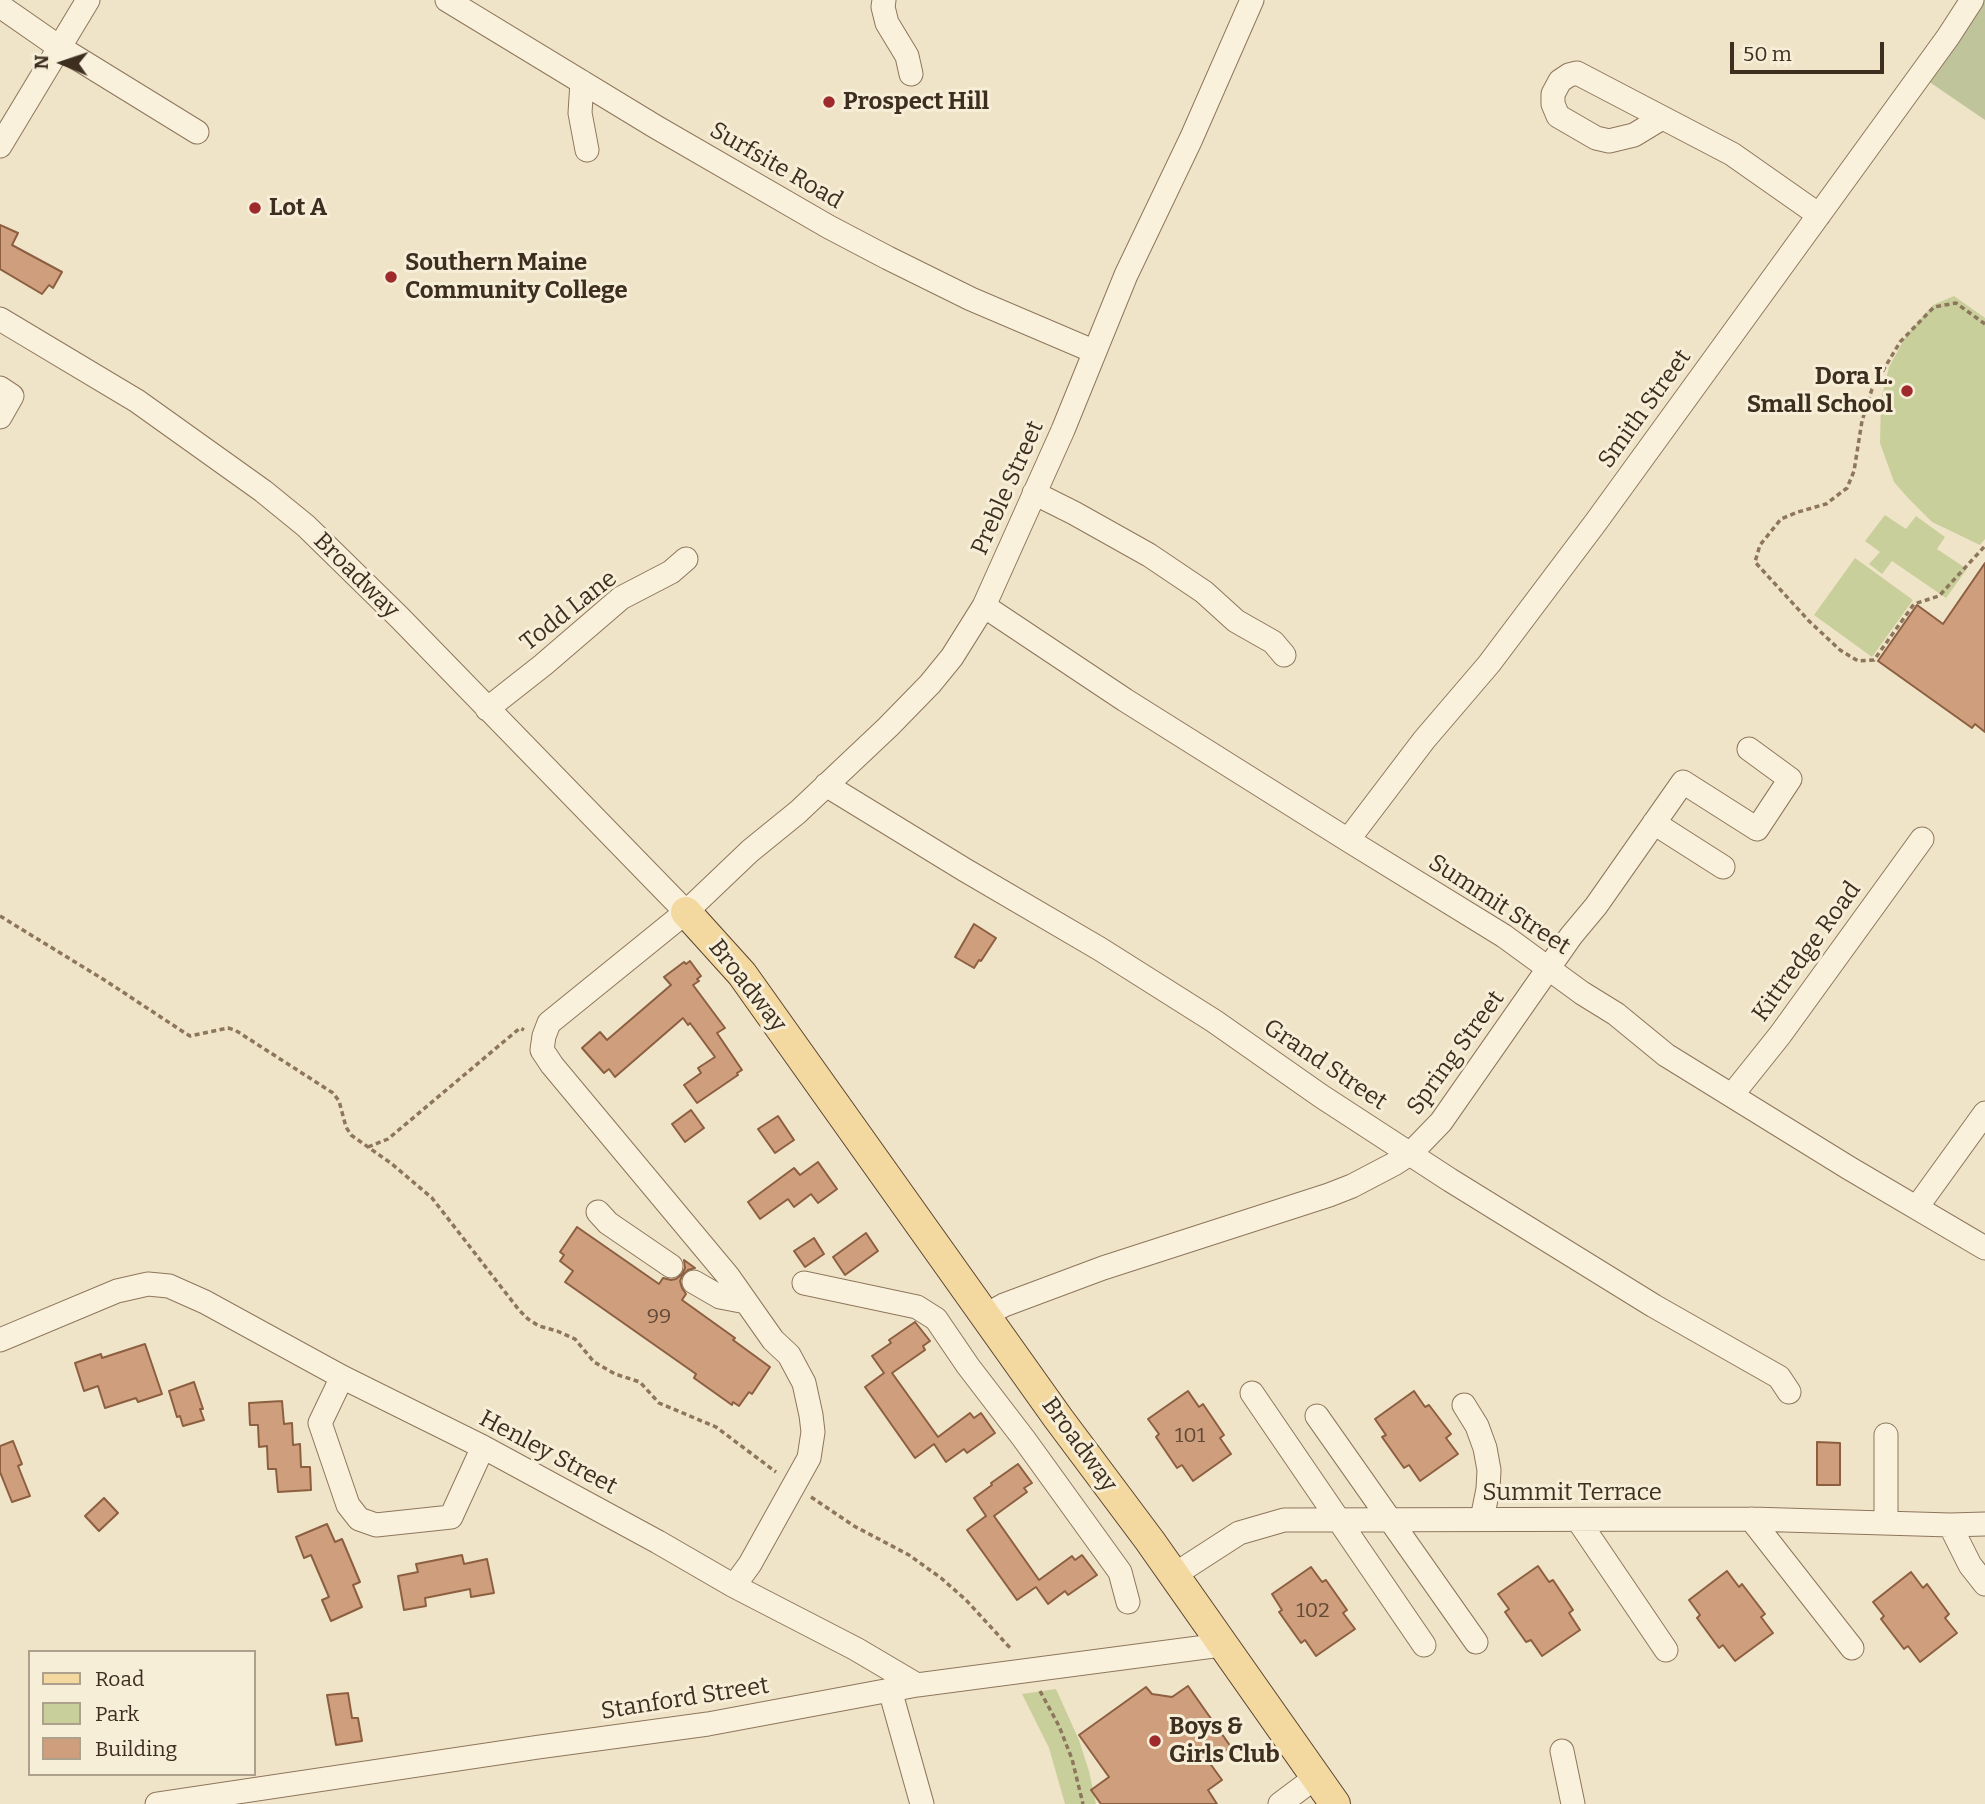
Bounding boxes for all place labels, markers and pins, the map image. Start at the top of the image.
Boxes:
place label: Prospect Hill [843,88,989,116]
marker: Prospect Hill [821,94,837,110]
place label: Lot A [269,194,327,222]
marker: Lot A [247,200,263,216]
place label: Southern Maine Community College [405,249,628,305]
marker: Southern Maine Community College [383,269,399,285]
place label: Dora L. Small School [1747,363,1893,419]
marker: Dora L. Small School [1899,383,1915,399]
place label: Boys & Girls Club [1169,1713,1280,1769]
marker: Boys & Girls Club [1147,1733,1163,1749]

